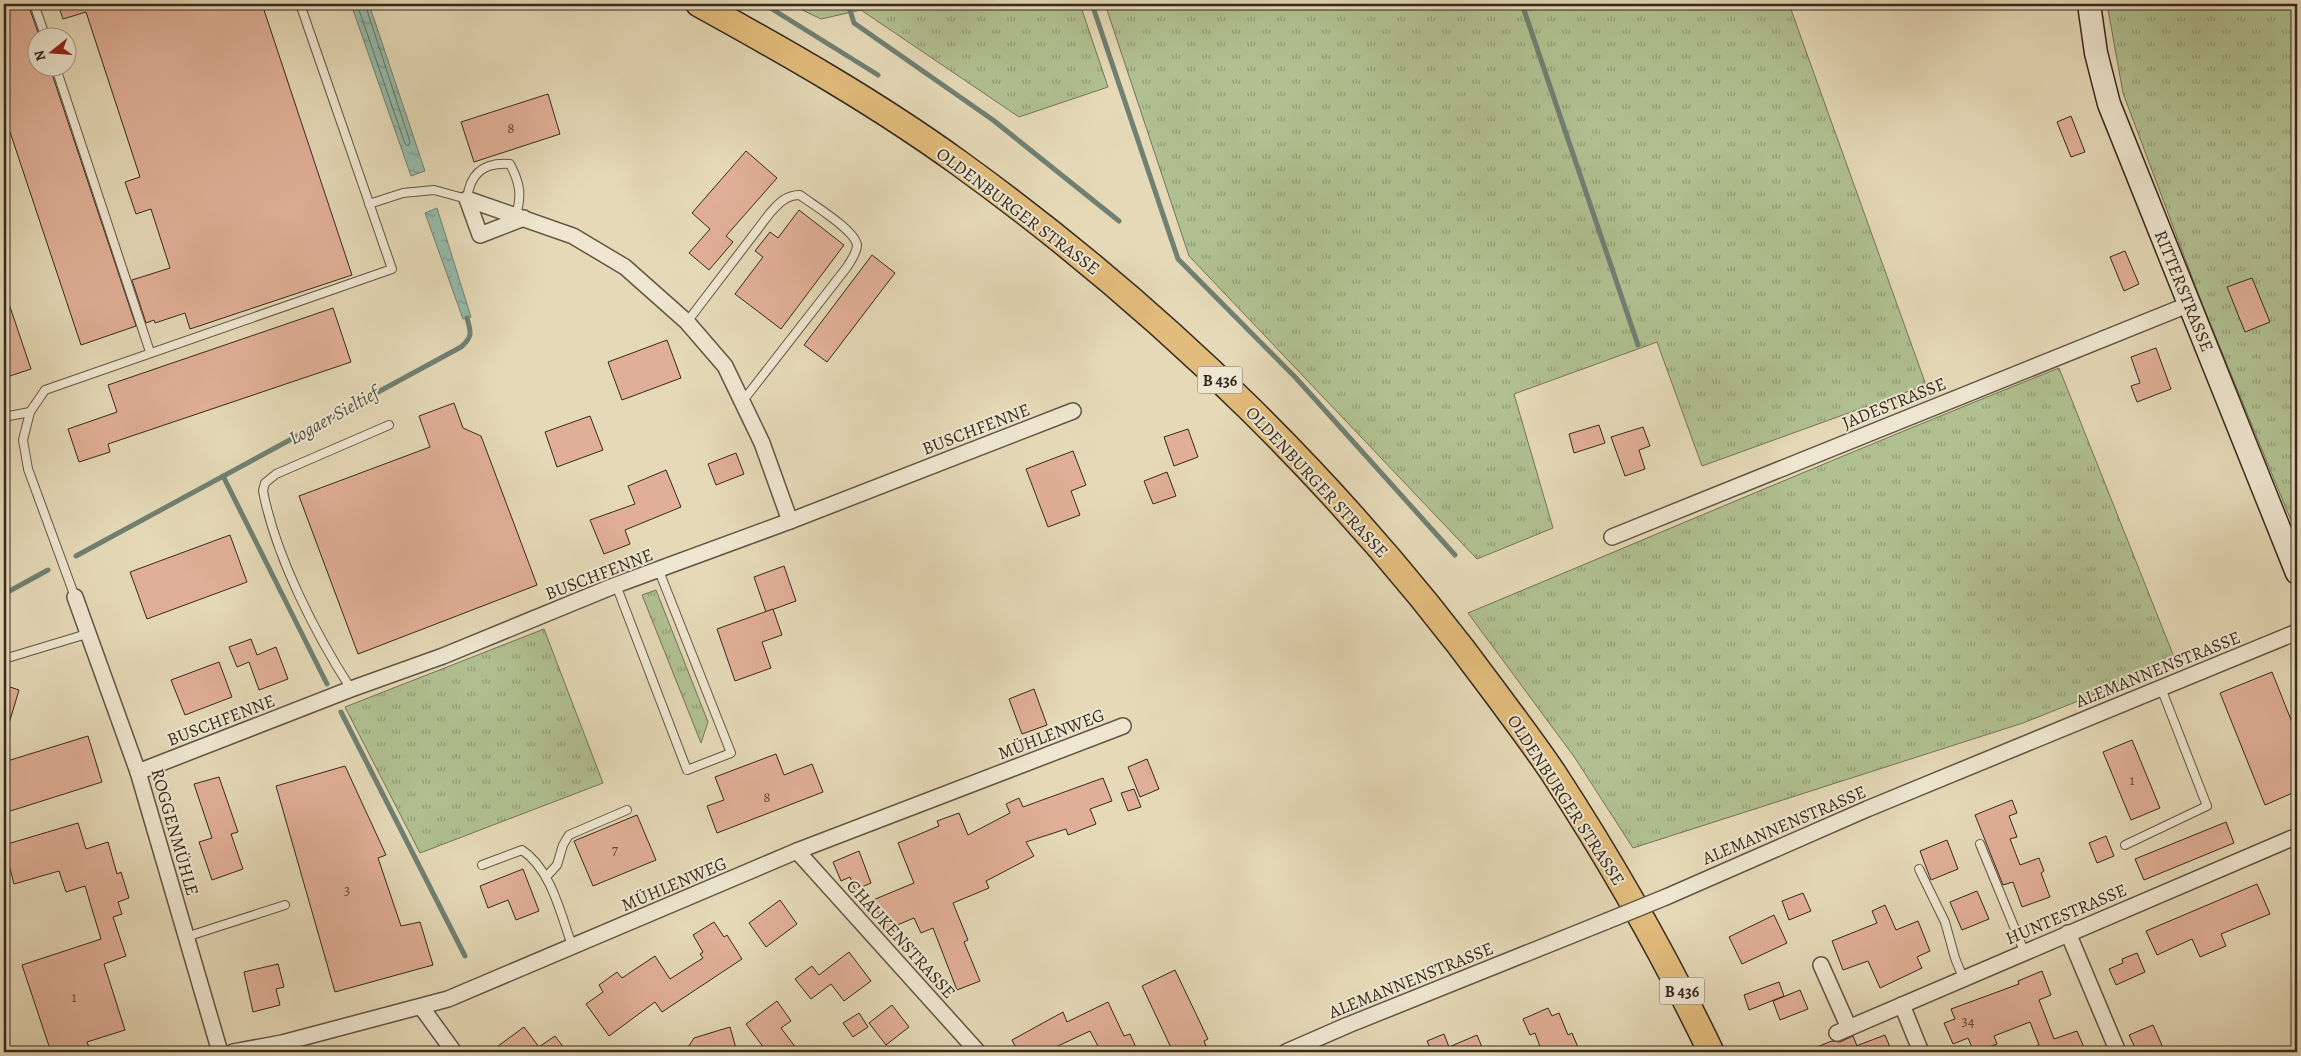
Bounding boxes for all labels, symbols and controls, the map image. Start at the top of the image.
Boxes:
north arrow [28,28,78,78]
text: N [29,48,51,63]
house number: 8 [507,118,515,138]
street label: OLDENBURGER STRASSE [931,142,1105,280]
street label: RITTERSTRASSE [2149,227,2219,355]
road number: B 436 [1198,366,1242,394]
street label: JADESTRASSE [1838,371,1950,435]
water label: Logaer Sieltief [284,379,387,451]
street label: BUSCHFENNE [919,397,1033,461]
street label: OLDENBURGER STRASSE [1240,401,1394,563]
street label: BUSCHFENNE [542,542,656,606]
street label: ALEMANNENSTRASSE [2071,625,2244,713]
street label: BUSCHFENNE [164,688,278,752]
street label: MÜHLENWEG [994,703,1108,765]
street label: OLDENBURGER STRASSE [1502,710,1630,890]
street label: ROGGENMÜHLE [145,766,205,898]
house number: 1 [2129,770,2135,790]
street label: ALEMANNENSTRASSE [1698,780,1870,871]
house number: 8 [763,787,771,807]
house number: 7 [612,840,619,860]
street label: MÜHLENWEG [618,851,730,917]
street label: CHAUKENSTRASSE [841,874,961,1004]
street label: HUNTESTRASSE [2002,878,2130,950]
house number: 3 [344,880,350,900]
street label: ALEMANNENSTRASSE [1324,936,1497,1024]
road number: B 436 [1660,978,1704,1004]
house number: 1 [71,987,77,1007]
house number: 34 [1961,1011,1975,1031]

